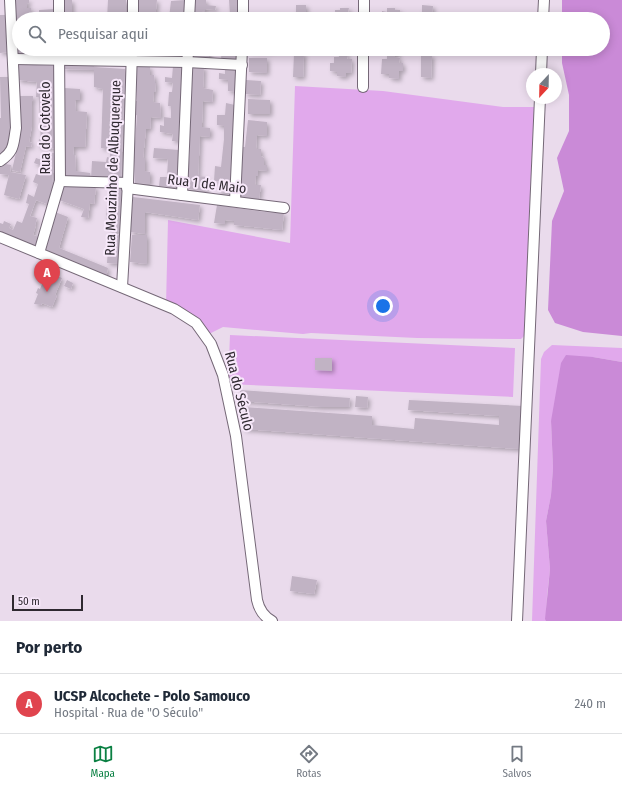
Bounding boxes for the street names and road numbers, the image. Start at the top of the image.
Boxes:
street label: Rua Mouzinho de Albuquerque [101,80,125,256]
street label: Rua do Cotovelo [37,81,54,175]
street label: Rua 1 de Maio [167,171,247,197]
street label: Rua do Século [221,349,257,433]

